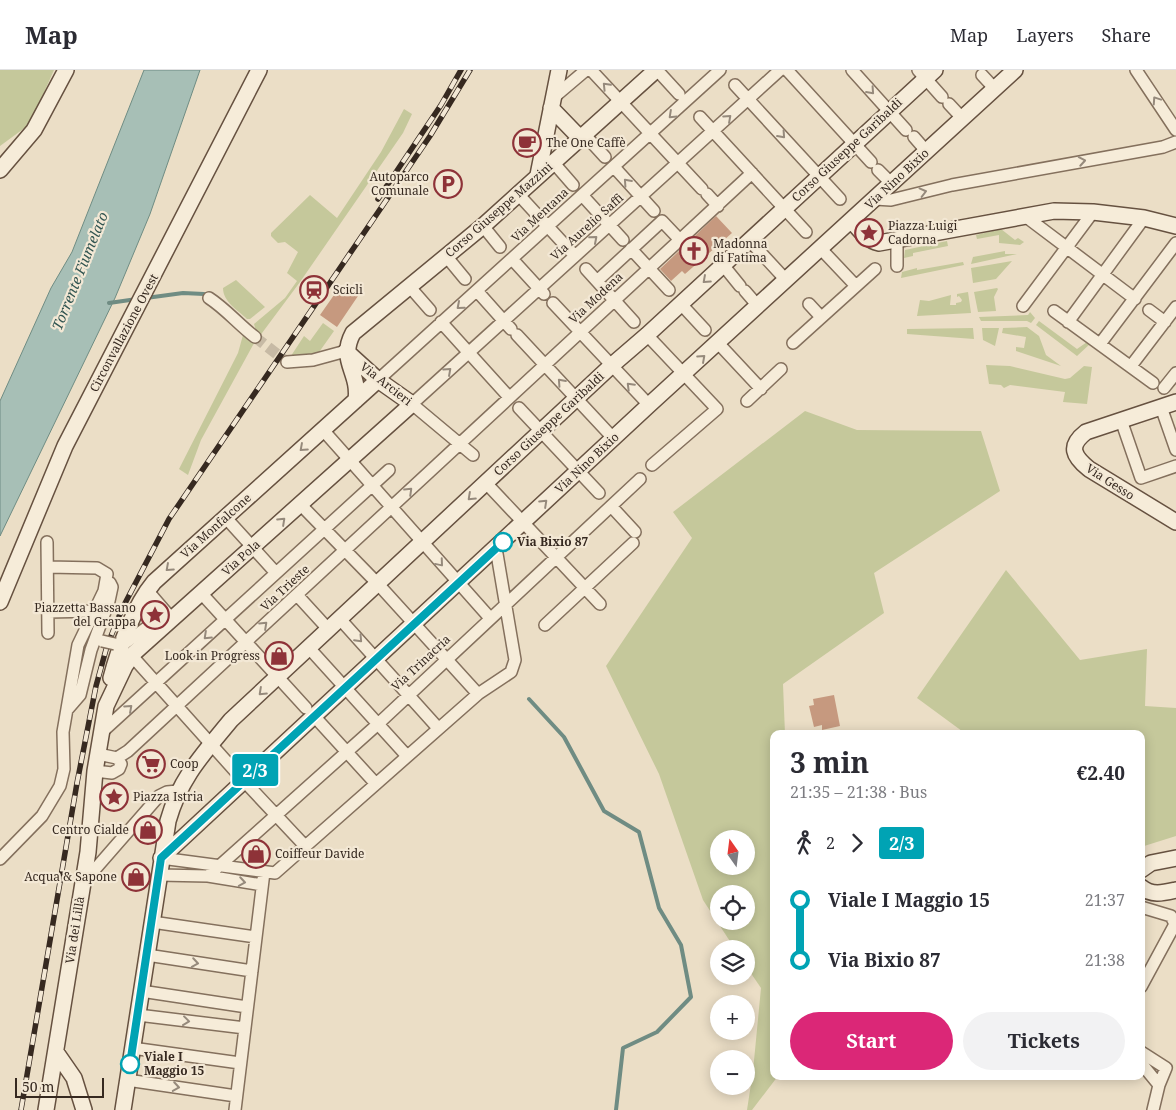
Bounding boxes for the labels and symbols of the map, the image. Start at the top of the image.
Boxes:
one-way arrow [603,82,612,91]
one-way arrow [865,85,874,94]
street label: Corso Giuseppe Garibaldi [788,94,906,205]
one-way arrow [1153,96,1162,106]
one-way arrow [668,109,677,118]
one-way arrow [722,115,731,124]
cafe icon: The One Caffè [512,128,542,158]
one-way arrow [776,130,785,139]
place label: The One Caffè [546,134,626,151]
street label: Via Nino Bixio [861,144,932,213]
one-way arrow [1078,156,1086,166]
street label: Corso Giuseppe Mazzini [441,158,556,261]
place label: Autoparco Comunale [369,168,429,199]
parking icon: Autoparco Comunale [433,169,463,199]
one-way arrow [624,179,633,188]
street label: Via Mentana [507,183,572,246]
one-way arrow [918,187,927,198]
street label: Via Aurelio Saffi [547,189,627,264]
water label: Torrente Fiumelato [47,209,112,333]
place label: Piazza Luigi Cadorna [888,217,957,248]
place icon: Piazza Luigi Cadorna [854,218,884,248]
place label: Madonna di Fatima [713,235,768,266]
one-way arrow [589,236,598,245]
church icon: Madonna di Fatima [679,236,709,266]
street label: Via Modena [565,268,627,327]
street label: Circonvallazione Ovest [85,271,162,395]
station icon: Scicli [299,275,329,305]
one-way arrow [702,275,711,284]
place label: Scicli [333,281,363,298]
one-way arrow [457,300,466,309]
one-way arrow [696,355,705,364]
street label: Via Arcieri [357,358,416,409]
one-way arrow [442,368,451,377]
street label: Corso Giuseppe Garibaldi [490,368,608,479]
one-way arrow [557,378,566,387]
one-way arrow [627,383,636,392]
street label: Via Nino Bixio [551,428,622,497]
one-way arrow [299,442,308,451]
street label: Via Gesso [1083,460,1138,504]
one-way arrow [403,488,412,497]
street label: Via Monfalcone [177,489,255,562]
one-way arrow [467,492,476,501]
one-way arrow [538,500,547,509]
one-way arrow [276,518,285,527]
marker: Via Bixio 87 [493,532,513,552]
place label: Via Bixio 87 [517,533,588,550]
street label: Via Pola [218,536,264,579]
one-way arrow [434,557,443,566]
street label: Via Trieste [257,561,313,615]
one-way arrow [166,562,175,571]
place label: Piazzetta Bassano del Grappa [34,599,136,630]
place icon: Piazzetta Bassano del Grappa [140,600,170,630]
one-way arrow [259,622,268,631]
one-way arrow [204,630,213,639]
street label: Via Trinacria [387,631,454,695]
one-way arrow [353,633,362,642]
shop icon: Look in Progress [264,641,294,671]
place label: Look in Progress [165,647,260,664]
one-way arrow [258,686,267,695]
one-way arrow [123,704,132,713]
supermarket icon: Coop [136,749,166,779]
line badge: 2/3 [226,754,284,786]
place label: Coop [170,755,199,772]
place icon: Piazza Istria [99,782,129,812]
place label: Piazza Istria [133,788,204,805]
shop icon: Centro Cialde [133,815,163,845]
place label: Centro Cialde [52,821,129,838]
north arrow [710,830,755,875]
shop icon: Coiffeur Davide [241,839,271,869]
place label: Coiffeur Davide [275,845,365,862]
shop icon: Acqua & Sapone [121,862,151,892]
place label: Acqua & Sapone [24,868,117,885]
one-way arrow [239,876,247,887]
street label: Via dei Lillà [61,895,88,965]
one-way arrow [191,957,199,967]
one-way arrow [182,1015,190,1026]
place label: Viale I Maggio 15 [144,1048,205,1079]
marker: Viale I Maggio 15 [120,1054,140,1074]
scale bar [15,1075,104,1098]
one-way arrow [171,1082,180,1092]

